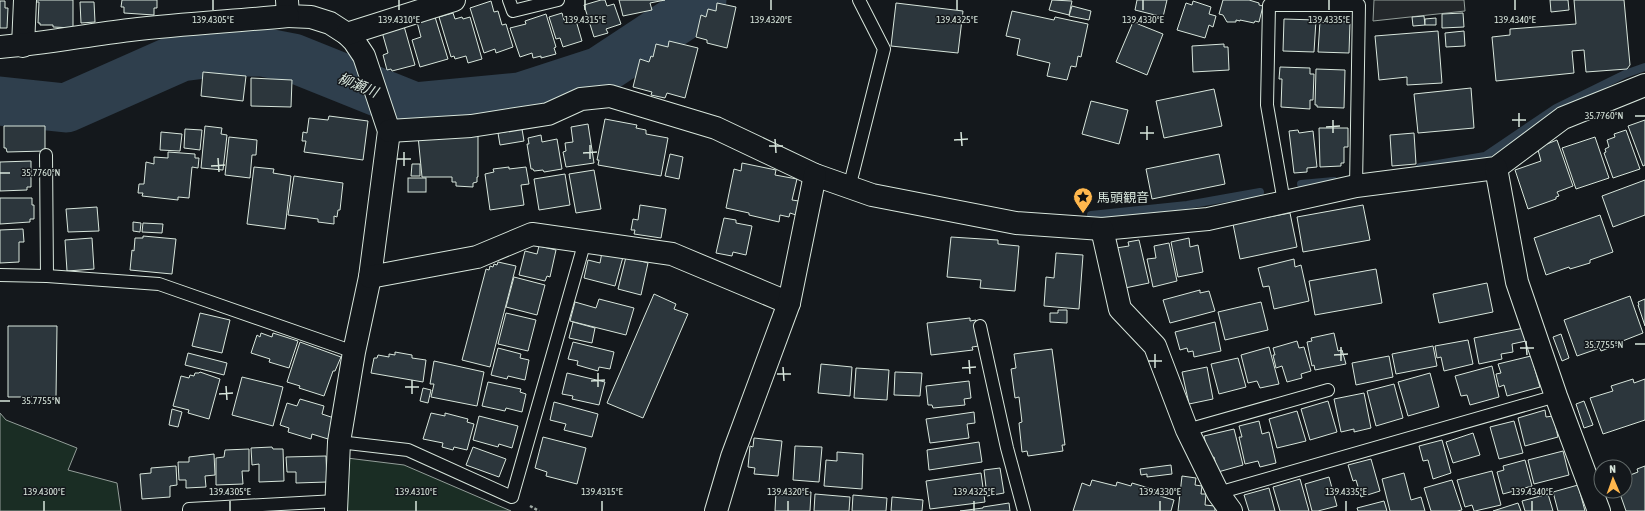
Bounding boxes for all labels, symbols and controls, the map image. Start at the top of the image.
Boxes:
text: 139.4305°E [192,14,235,25]
text: 139.4310°E [378,14,421,25]
text: 139.4315°E [564,14,607,25]
text: 139.4320°E [750,14,793,25]
text: 139.4325°E [936,14,979,25]
text: 139.4330°E [1122,14,1165,25]
text: 139.4335°E [1308,14,1351,25]
text: 139.4340°E [1494,14,1537,25]
water label: 柳瀬川 [336,70,382,101]
text: 35.7760°N [1585,110,1623,121]
text: 35.7760°N [22,167,60,178]
place icon: 馬頭観音 [1072,186,1094,214]
place label: 馬頭観音 [1097,190,1149,205]
text: 35.7755°N [1585,339,1623,350]
text: 35.7755°N [22,395,60,406]
north arrow [1593,459,1633,499]
text: N [1609,463,1616,475]
text: 139.4300°E [23,486,66,497]
text: 139.4305°E [209,486,252,497]
text: 139.4310°E [395,486,438,497]
text: 139.4315°E [581,486,624,497]
text: 139.4320°E [767,486,810,497]
text: 139.4325°E [953,486,996,497]
text: 139.4330°E [1139,486,1182,497]
text: 139.4335°E [1325,486,1368,497]
text: 139.4340°E [1511,486,1554,497]

